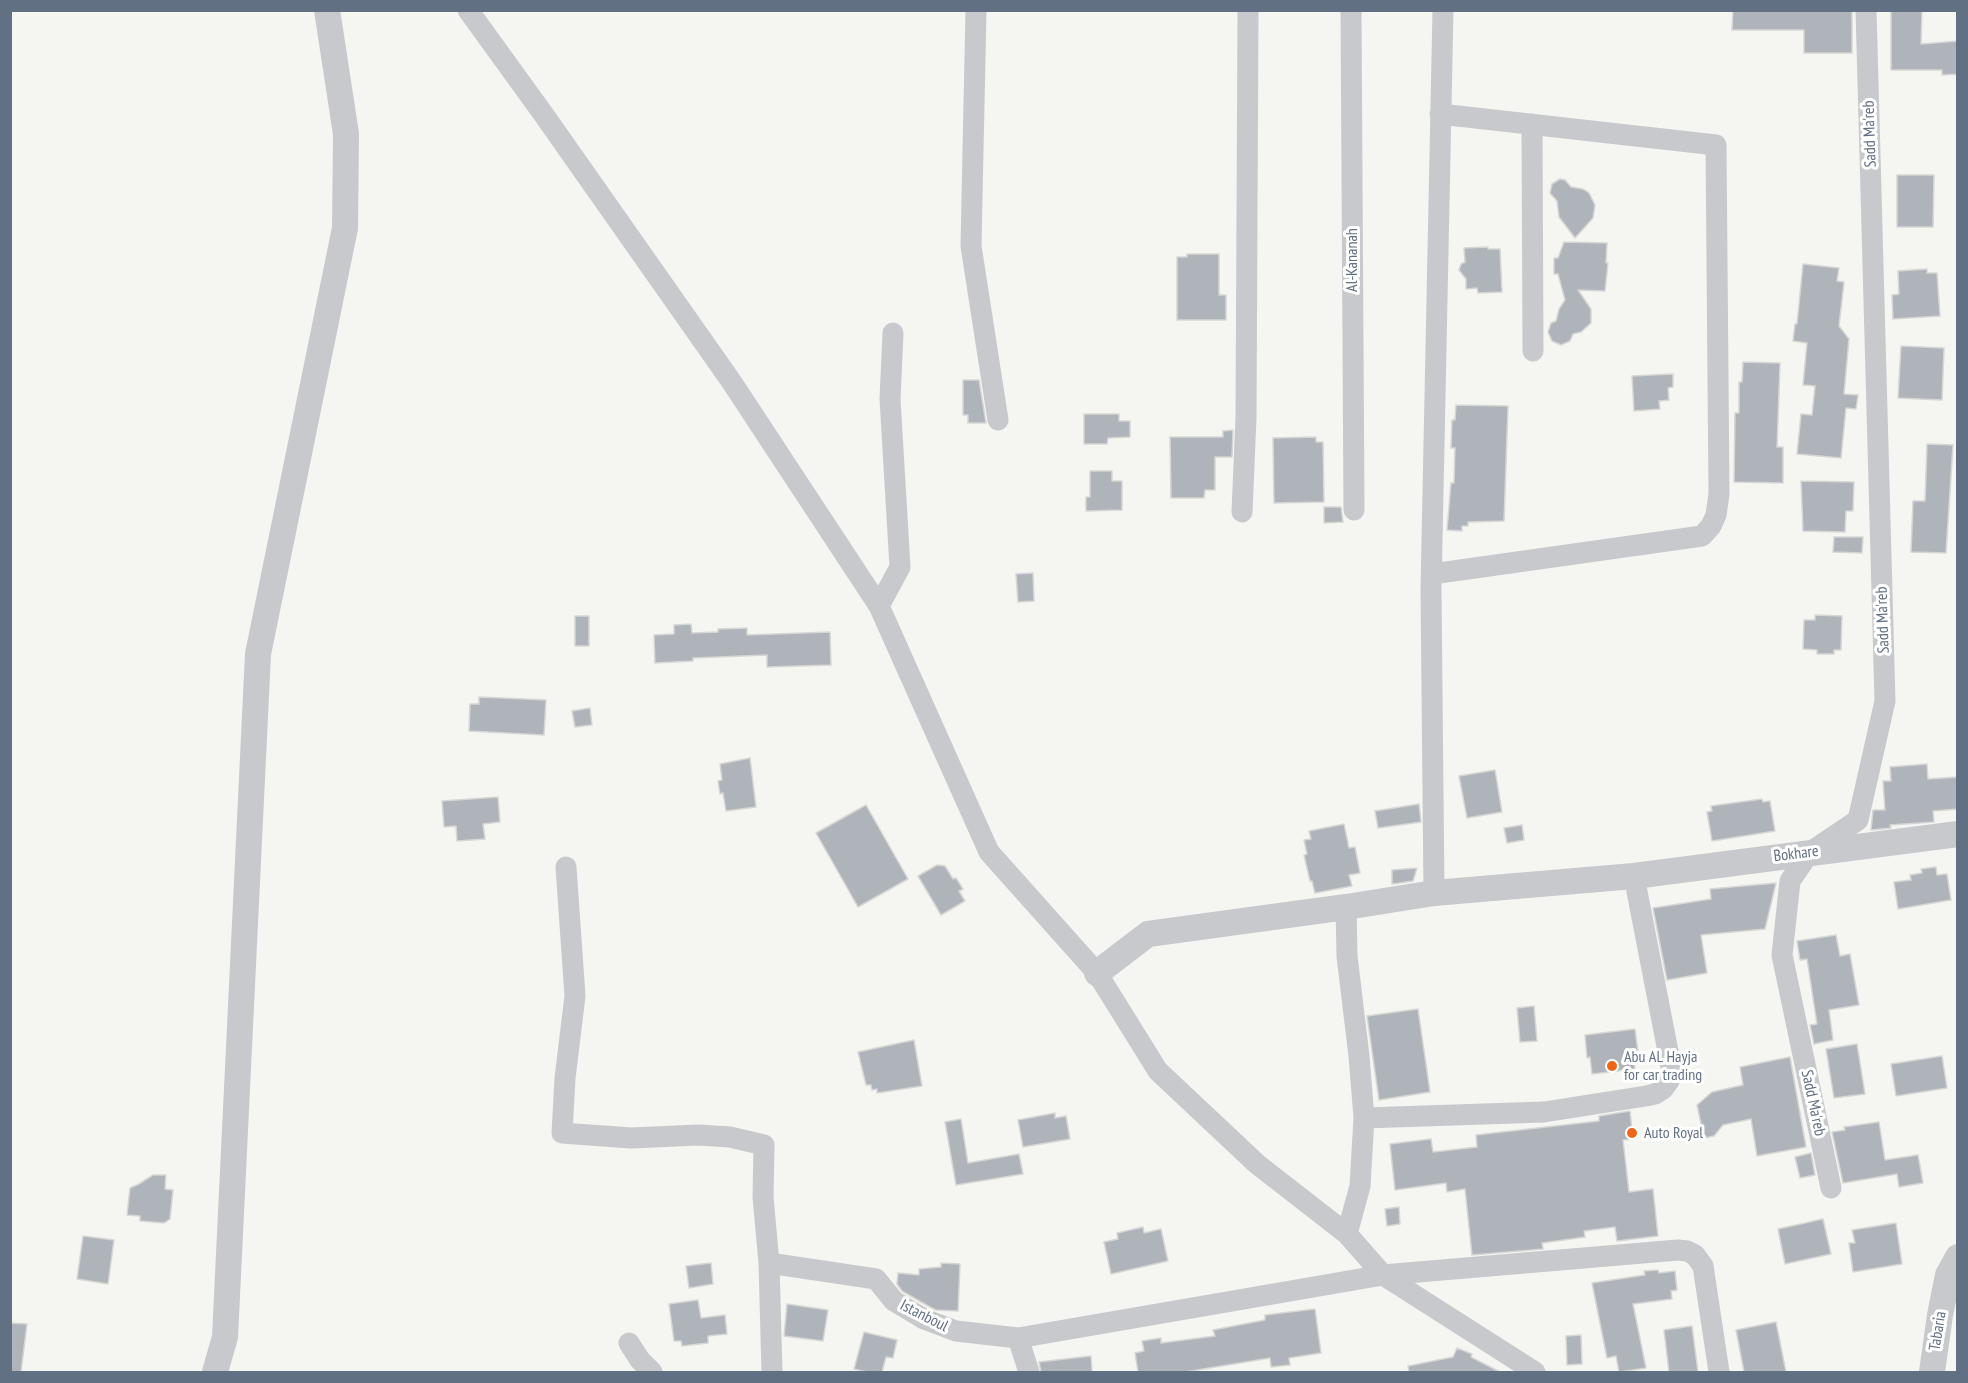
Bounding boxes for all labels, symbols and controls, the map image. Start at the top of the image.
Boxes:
street label: Sadd Ma'reb [1859,100,1881,168]
street label: Al-Kananah [1342,228,1362,292]
street label: Sadd Ma'reb [1872,586,1894,654]
street label: Bokhare [1772,842,1820,866]
place label: Abu AL Hayja for car trading [1624,1047,1702,1085]
marker: Abu AL Hayja for car trading [1605,1059,1619,1073]
street label: Sadd Ma'reb [1797,1068,1829,1138]
place label: Auto Royal [1644,1123,1703,1143]
marker: Auto Royal [1625,1126,1639,1140]
street label: Istanboul [897,1296,951,1336]
street label: Tabaria [1925,1310,1951,1352]

